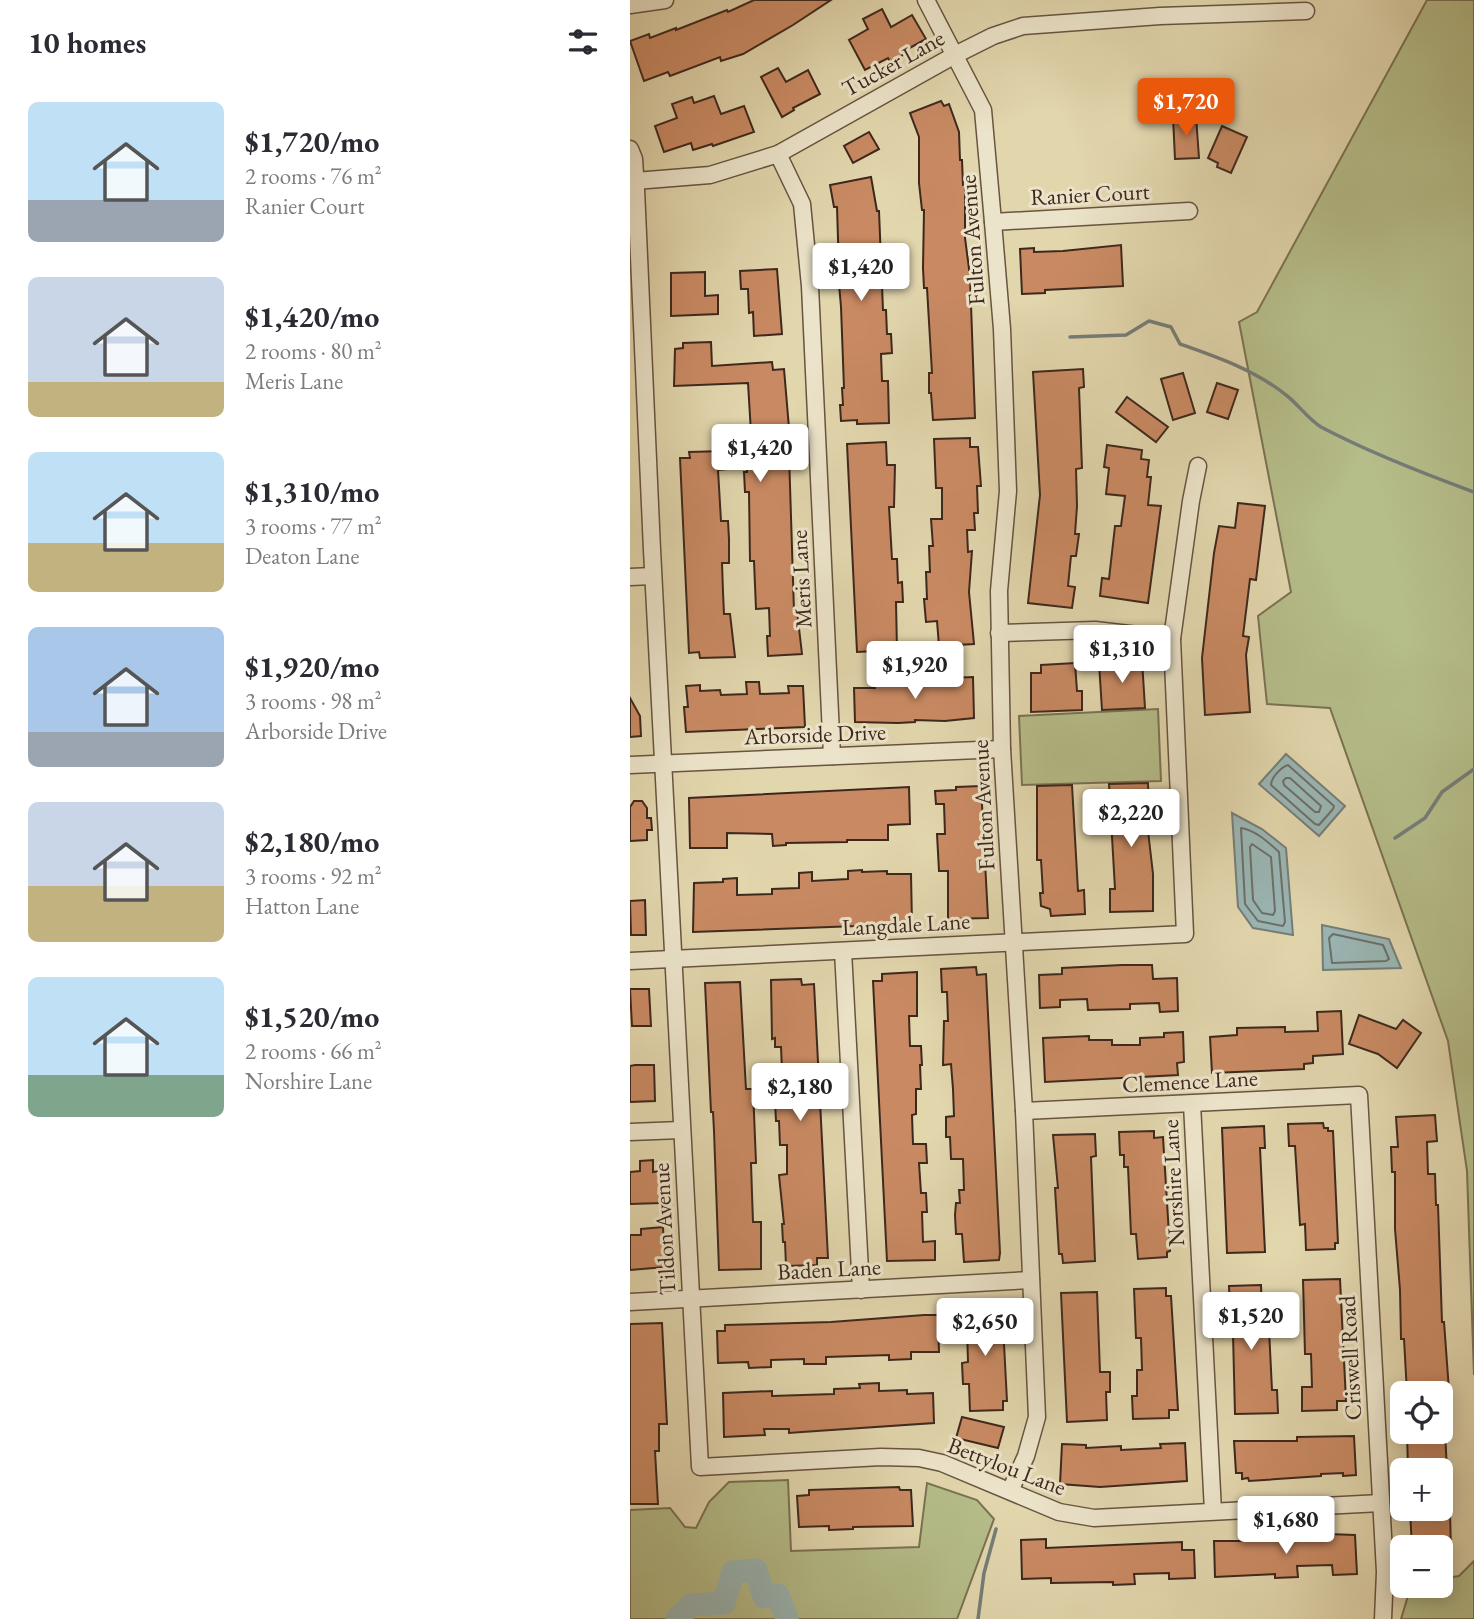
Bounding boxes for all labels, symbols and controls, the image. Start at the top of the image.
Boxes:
text: 10 homes [28,23,146,62]
icon: filters [564,23,602,61]
street label: Tucker Lane [836,23,950,103]
pin: $1,720 [1129,78,1243,138]
text: $1,720 [1154,86,1218,116]
text: $1,720/mo [245,122,379,161]
icon: home [84,130,168,214]
text: 2 rooms · 76 m² [245,161,382,191]
street label: Fulton Avenue [952,174,992,306]
street label: Ranier Court [1030,176,1151,212]
text: Ranier Court [245,191,364,221]
pin: $1,420 [804,244,918,303]
text: $1,420 [829,251,893,281]
text: $1,420/mo [245,297,379,336]
icon: home [84,305,168,389]
text: 2 rooms · 80 m² [245,336,382,366]
text: Meris Lane [245,366,343,396]
pin: $1,420 [703,424,817,484]
text: $1,420 [728,432,792,462]
text: $1,310/mo [245,472,379,511]
icon: home [84,480,168,564]
text: 3 rooms · 77 m² [245,511,382,541]
street label: Meris Lane [783,529,819,629]
text: Deaton Lane [245,541,360,571]
pin: $1,310 [1065,626,1179,685]
text: $1,310 [1090,633,1154,663]
pin: $1,920 [858,642,972,701]
text: $1,920/mo [245,647,379,686]
text: $1,920 [883,649,947,679]
icon: home [84,655,168,739]
text: 3 rooms · 98 m² [245,686,382,716]
text: Arborside Drive [245,716,387,746]
street label: Arborside Drive [743,717,886,752]
street label: Fulton Avenue [965,739,1001,871]
pin: $2,220 [1074,790,1188,849]
text: $2,220 [1099,797,1163,827]
text: $2,180/mo [245,822,379,861]
icon: home [84,830,168,914]
text: 3 rooms · 92 m² [245,861,382,891]
text: Hatton Lane [245,891,359,921]
street label: Langdale Lane [841,906,971,942]
text: $1,520/mo [245,997,379,1036]
icon: home [84,1005,168,1089]
text: 2 rooms · 66 m² [245,1036,382,1066]
street label: Clemence Lane [1121,1062,1259,1100]
pin: $2,180 [743,1064,857,1123]
text: Norshire Lane [245,1066,372,1096]
text: $2,180 [768,1071,832,1101]
street label: Norshire Lane [1155,1119,1191,1247]
street label: Tildon Avenue [646,1162,682,1296]
street label: Baden Lane [776,1251,882,1287]
pin: $1,520 [1194,1292,1308,1352]
street label: Criswell Road [1332,1294,1368,1421]
pin: $2,650 [928,1298,1042,1358]
text: $1,520 [1219,1300,1283,1330]
text: $2,650 [953,1306,1017,1336]
map controls [1390,1381,1453,1598]
button: locate [1390,1381,1453,1444]
street label: Bettylou Lane [944,1430,1070,1502]
button: + [1390,1458,1453,1521]
pin: $1,680 [1229,1496,1343,1556]
text: $1,680 [1254,1504,1318,1534]
button: − [1390,1535,1453,1598]

